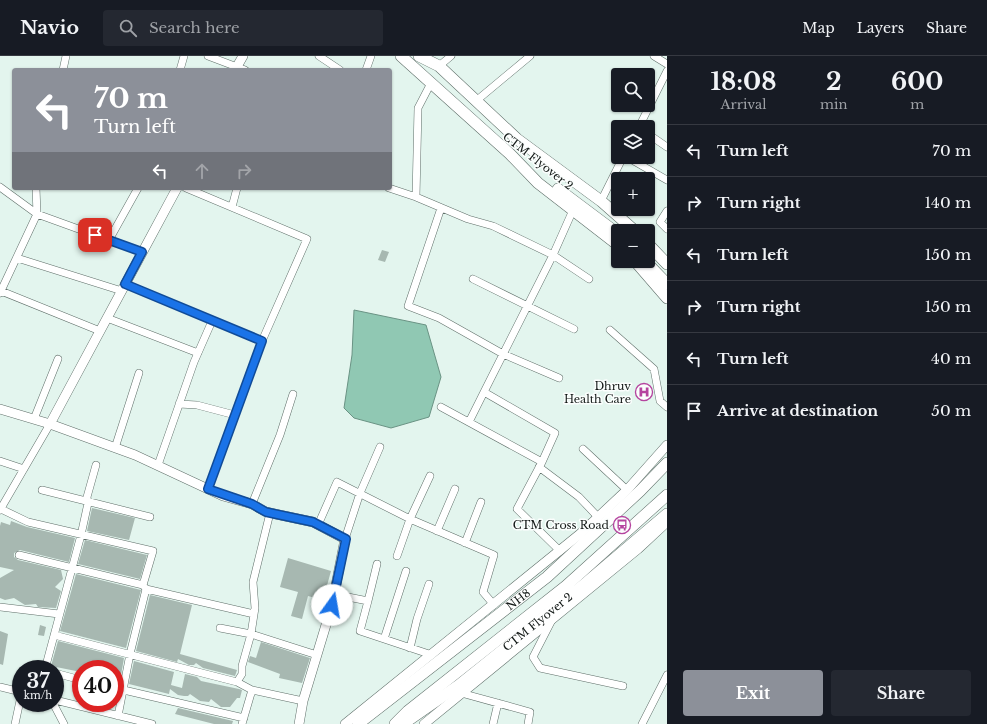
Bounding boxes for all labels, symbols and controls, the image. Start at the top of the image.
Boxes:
search box [103,10,383,46]
text: Navio [20,16,79,39]
icon: search [117,17,139,39]
text: Search here [149,18,240,37]
text: Map [802,19,835,37]
text: Layers [857,19,904,37]
text: Share [926,19,967,37]
text: 18:08 [711,67,776,96]
text: 2 [826,67,842,96]
text: 600 [891,67,943,96]
map controls [611,68,655,268]
button: search [611,68,655,112]
text: 70 m [94,81,168,116]
icon: left [28,84,80,136]
text: Arrival [721,96,767,113]
text: min [820,96,847,113]
text: m [910,96,924,113]
text: Turn left [94,116,176,138]
button: layers [611,120,655,164]
street label: CTM Flyover 2 [500,129,576,193]
icon: left [683,140,705,162]
text: Turn left [717,141,788,160]
text: 70 m [932,141,971,160]
icon: left [149,160,171,182]
icon: ahead [191,160,213,182]
icon: right [233,160,255,182]
button: + [611,172,655,216]
icon: right [683,192,705,214]
text: Turn right [717,193,800,212]
text: 140 m [924,193,971,212]
pin [78,218,112,252]
icon: arrive [84,224,106,246]
button: − [611,224,655,268]
icon: left [683,244,705,266]
text: Turn left [717,245,788,264]
text: 150 m [925,245,971,264]
icon: right [683,296,705,318]
text: Turn right [717,297,800,316]
text: 150 m [925,297,971,316]
icon: left [683,348,705,370]
text: Turn left [717,349,788,368]
text: 40 m [931,349,971,368]
place label: Dhruv Health Care [564,379,631,406]
hospital icon: Dhruv Health Care [634,382,654,402]
icon: arrive [683,400,705,422]
text: Arrive at destination [717,401,878,420]
text: 50 m [931,401,971,420]
bus stop icon: CTM Cross Road [612,515,632,535]
place label: CTM Cross Road [513,518,610,532]
position arrow [311,584,353,626]
street label: NH8 [503,586,533,613]
street label: CTM Flyover 2 [500,590,575,654]
speed limit sign: 40 [72,660,124,712]
text: 37 [26,669,50,693]
button: Exit [683,670,823,716]
button: Share [831,670,971,716]
text: km/h [24,689,52,702]

